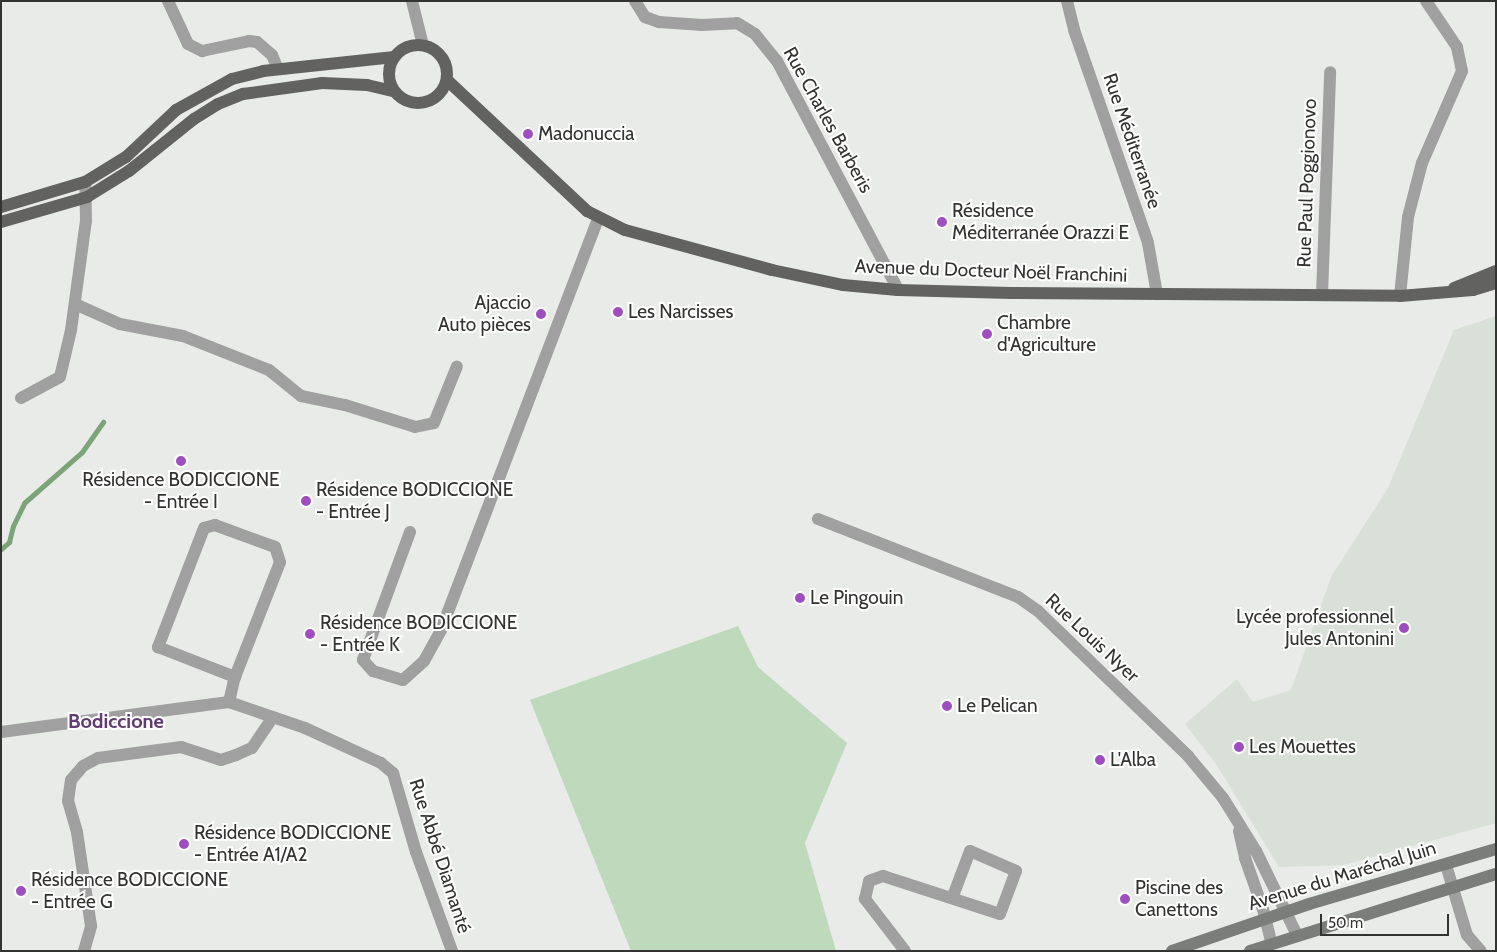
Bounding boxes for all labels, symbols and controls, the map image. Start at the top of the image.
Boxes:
street label: Rue Charles Barberis [778,43,878,197]
street label: Rue Méditerranée [1098,70,1166,212]
street label: Rue Paul Poggionovo [1293,98,1321,268]
place label: Madonuccia [538,123,634,145]
marker: Madonuccia [522,128,534,140]
place label: Résidence Méditerranée Orazzi E [952,200,1129,244]
marker: Résidence Méditerranée Orazzi E [936,216,948,228]
street label: Avenue du Docteur Noël Franchini [854,255,1128,287]
place label: Ajaccio Auto pièces [438,292,531,336]
place label: Les Narcisses [628,301,733,323]
marker: Les Narcisses [612,306,624,318]
marker: Ajaccio Auto pièces [535,308,547,320]
place label: Chambre d'Agriculture [997,312,1096,356]
marker: Chambre d'Agriculture [981,328,993,340]
marker: Résidence BODICCIONE - Entrée I [175,455,187,467]
place label: Résidence BODICCIONE - Entrée I [82,469,280,513]
place label: Résidence BODICCIONE - Entrée J [316,479,513,523]
marker: Résidence BODICCIONE - Entrée J [300,495,312,507]
place label: Le Pingouin [810,587,903,609]
street label: Rue Louis Nyer [1041,589,1143,687]
marker: Le Pingouin [794,592,806,604]
place label: Lycée professionnel Jules Antonini [1236,606,1394,650]
place label: Résidence BODICCIONE - Entrée K [320,612,517,656]
marker: Lycée professionnel Jules Antonini [1398,622,1410,634]
marker: Résidence BODICCIONE - Entrée K [304,628,316,640]
place label: Le Pelican [957,695,1038,717]
marker: Le Pelican [941,700,953,712]
district label: Bodiccione [68,709,164,733]
place label: Les Mouettes [1249,736,1356,758]
marker: Les Mouettes [1233,741,1245,753]
place label: L'Alba [1110,749,1156,771]
marker: L'Alba [1094,754,1106,766]
street label: Rue Abbé Diamanté [404,776,476,936]
place label: Résidence BODICCIONE - Entrée A1/A2 [194,822,391,866]
street label: Avenue du Maréchal Juin [1245,837,1439,915]
marker: Résidence BODICCIONE - Entrée A1/A2 [178,838,190,850]
place label: Résidence BODICCIONE - Entrée G [31,869,228,913]
place label: Piscine des Canettons [1135,877,1223,921]
marker: Résidence BODICCIONE - Entrée G [15,885,27,897]
marker: Piscine des Canettons [1119,893,1131,905]
scale bar [1322,904,1451,936]
text: 50 m [1328,914,1363,932]

